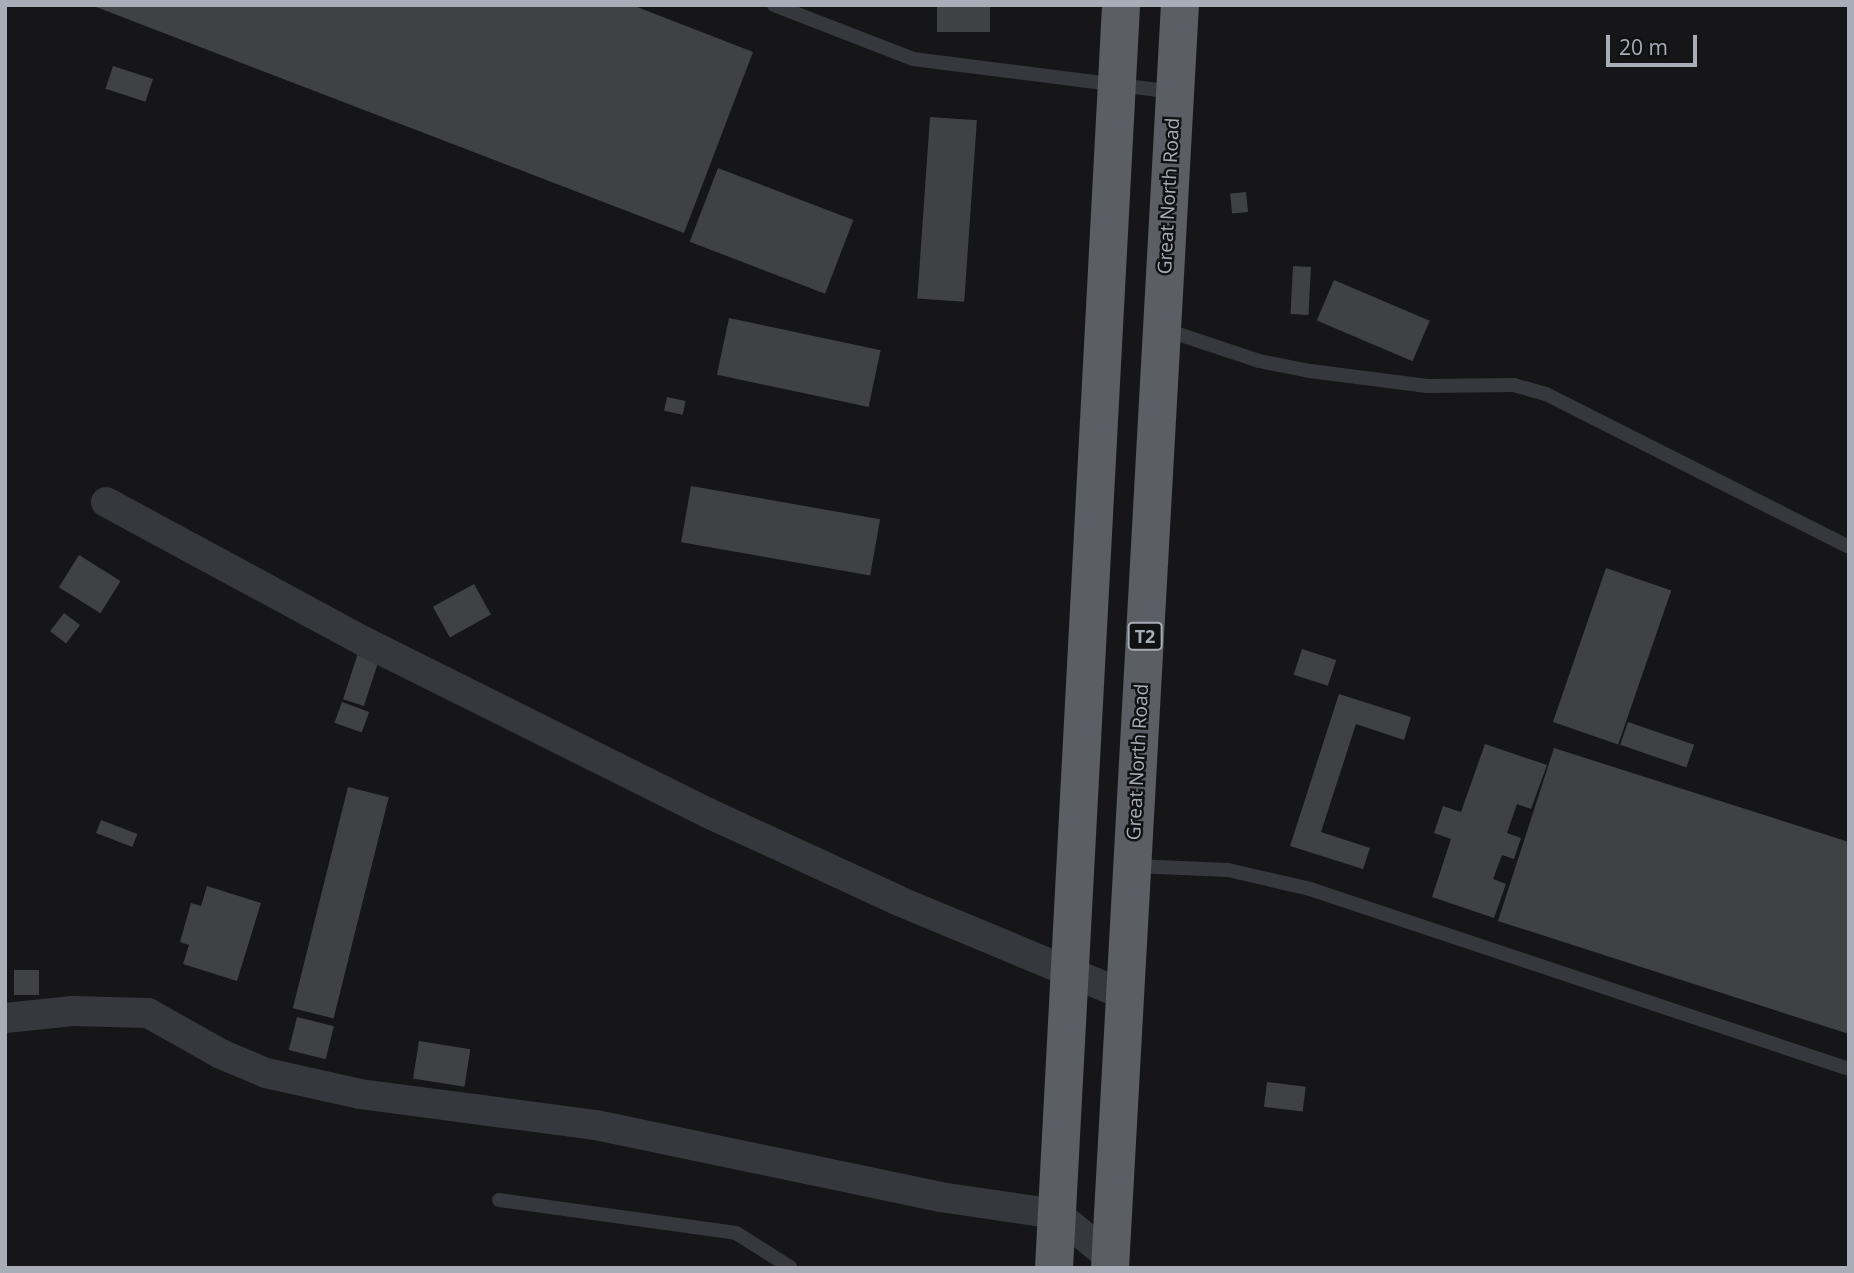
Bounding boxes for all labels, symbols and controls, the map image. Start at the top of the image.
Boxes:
scale bar [1609,21,1700,65]
text: 20 m [1619,33,1668,61]
street label: Great North Road [1154,117,1184,275]
road number: T2 [1128,622,1162,650]
street label: Great North Road [1123,683,1153,841]

